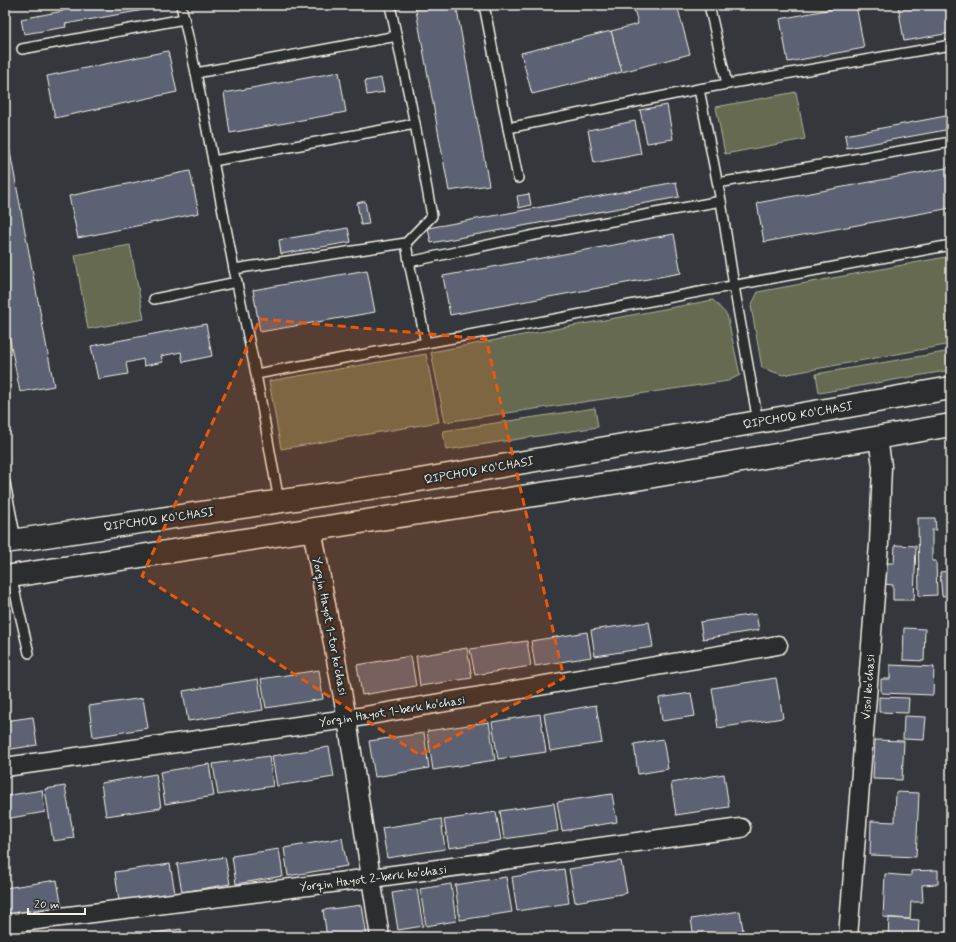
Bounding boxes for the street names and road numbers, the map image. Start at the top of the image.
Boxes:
street label: QIPCHOQ KO'CHASI [742,398,855,434]
street label: QIPCHOQ KO'CHASI [423,453,536,489]
street label: QIPCHOQ KO'CHASI [103,504,216,536]
street label: Yorqin Hayot 1-tor koʻchasi [308,556,350,697]
street label: Visol koʻchasi [859,654,879,720]
street label: Yorqin Hayot 1-berk koʻchasi [318,693,466,731]
street label: Yorqin Hayot 2-berk koʻchasi [299,862,448,896]

